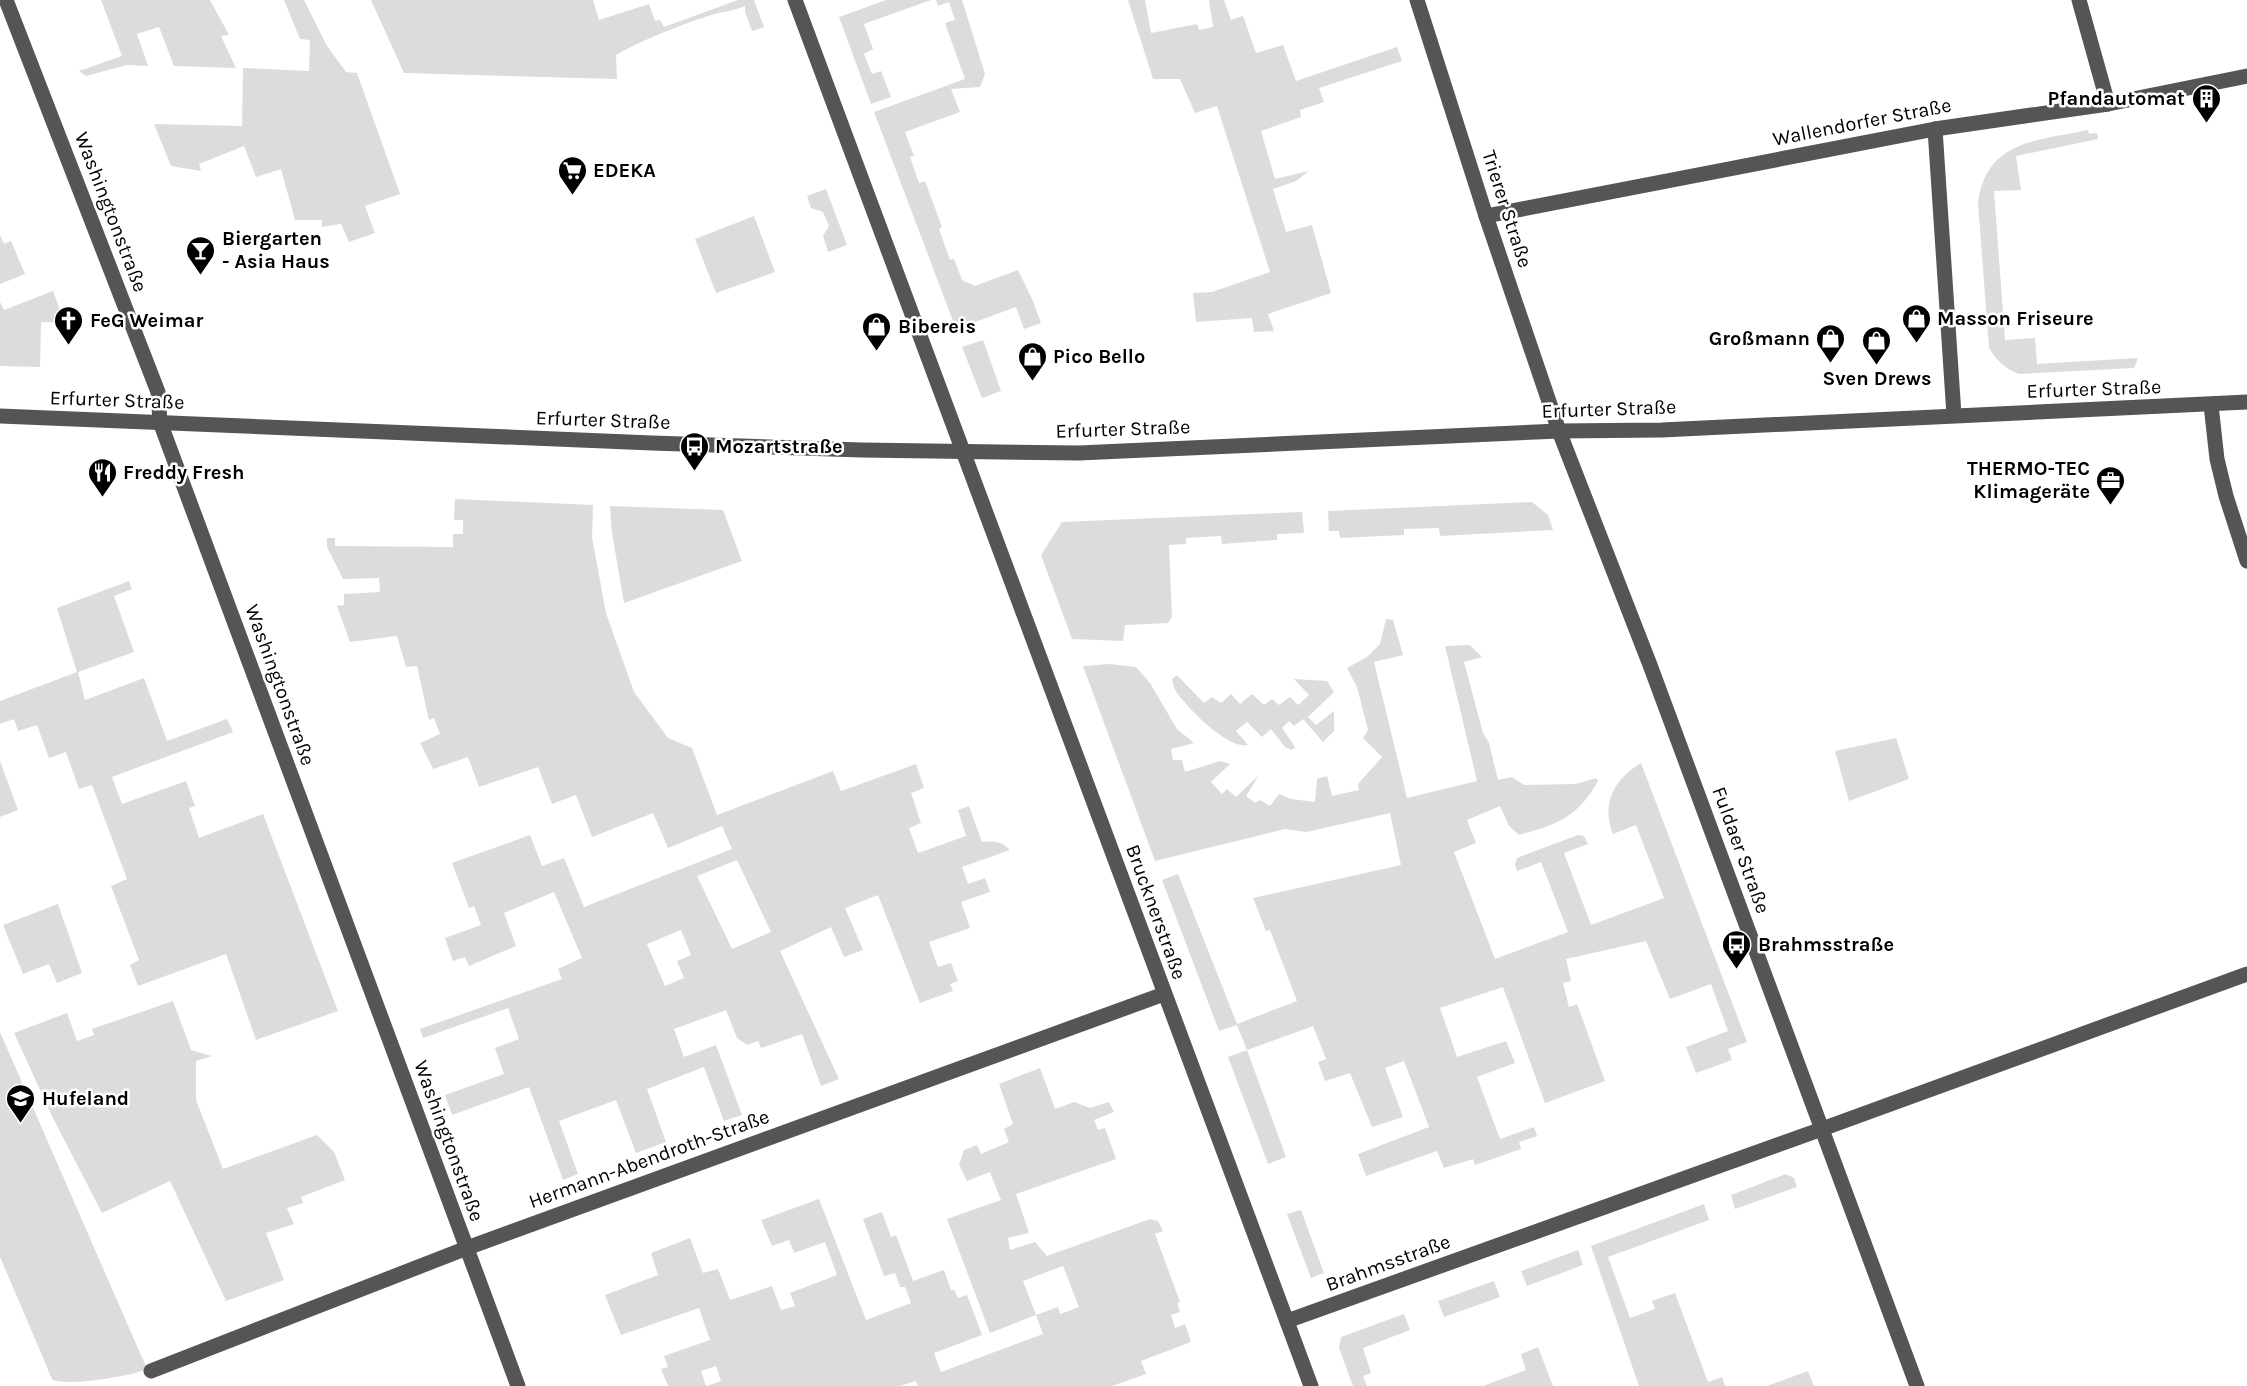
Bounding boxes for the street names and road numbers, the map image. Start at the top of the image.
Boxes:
street label: Wallendorfer Straße [1771,93,1953,151]
street label: Washingtonstraße [70,129,152,295]
street label: Trierer Straße [1477,147,1537,271]
street label: Erfurter Straße [2026,375,2162,403]
street label: Erfurter Straße [49,386,185,414]
street label: Erfurter Straße [1541,395,1677,423]
street label: Erfurter Straße [535,406,671,434]
street label: Erfurter Straße [1055,415,1191,443]
street label: Washingtonstraße [240,601,320,769]
street label: Fuldaer Straße [1707,783,1775,917]
street label: Brucknerstraße [1121,841,1191,983]
street label: Washingtonstraße [409,1057,489,1225]
street label: Hermann-Abendroth-Straße [526,1105,772,1213]
street label: Brahmsstraße [1323,1230,1453,1296]

